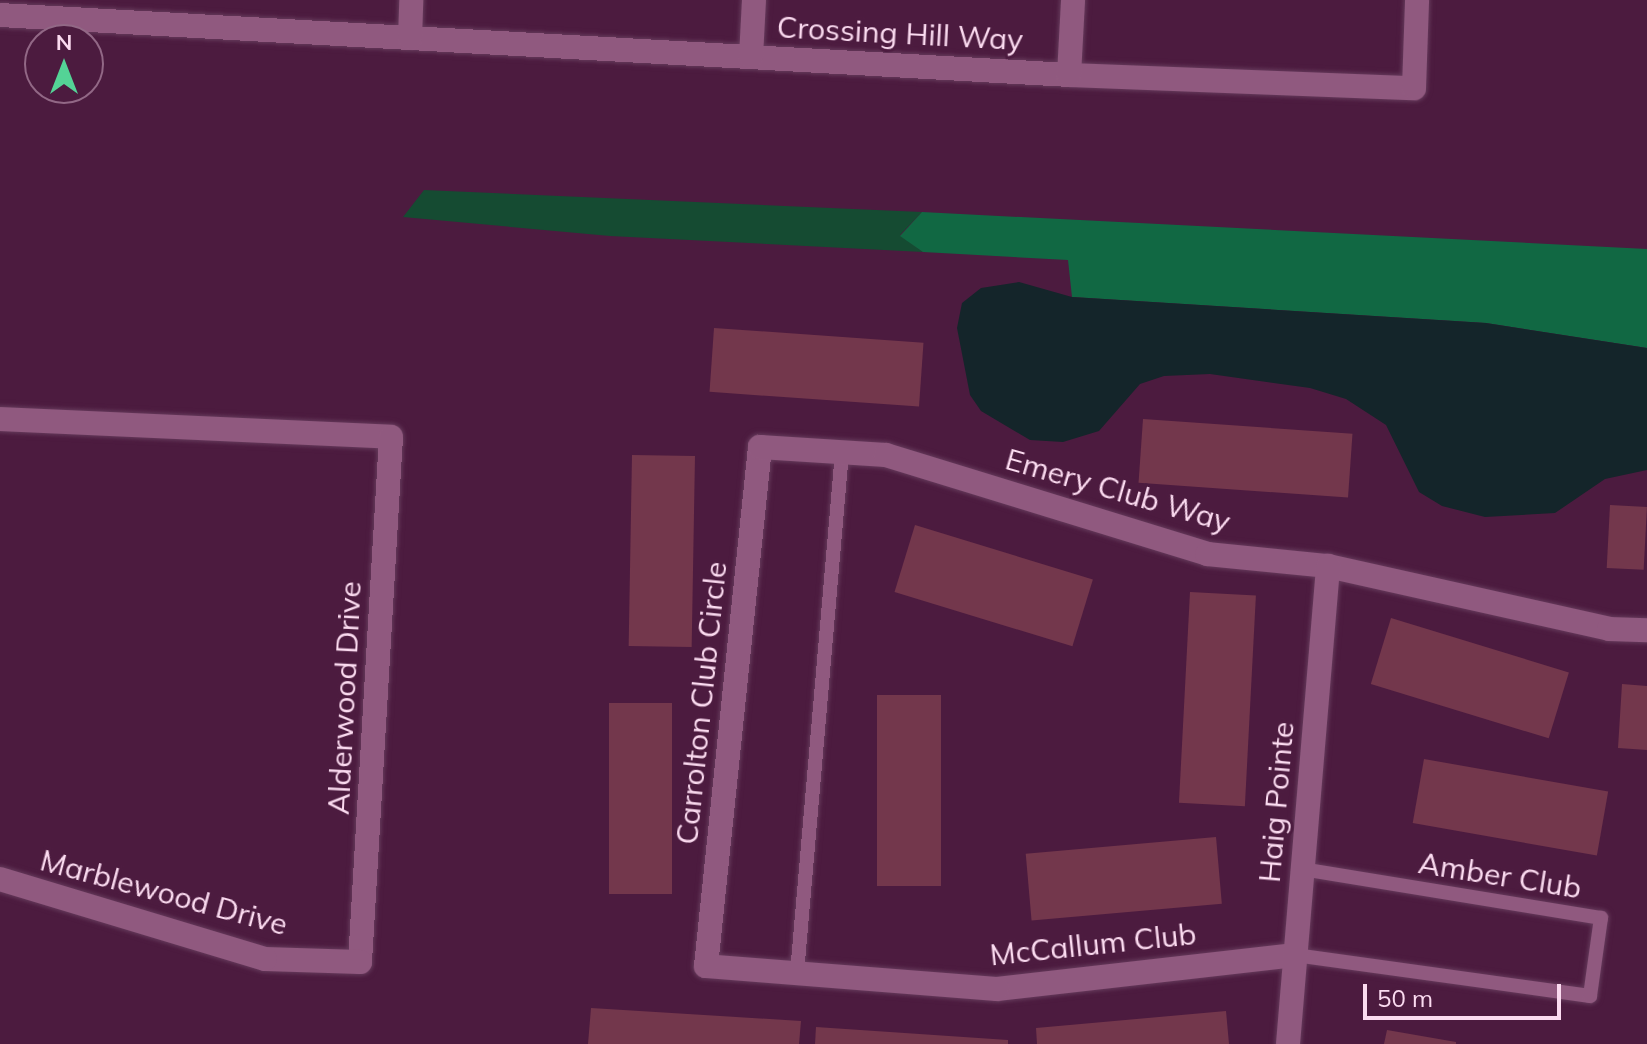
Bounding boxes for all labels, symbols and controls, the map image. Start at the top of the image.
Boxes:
street label: Crossing Hill Way [776,9,1024,57]
north arrow [24,24,104,104]
text: N [56,28,72,56]
street label: Emery Club Way [1001,441,1235,539]
street label: Carrolton Club Circle [668,560,734,846]
street label: Alderwood Drive [320,580,368,816]
street label: Haig Pointe [1251,720,1301,884]
street label: Marblewood Drive [37,842,291,942]
street label: Amber Club [1416,844,1584,906]
street label: McCallum Club [988,915,1198,973]
scale bar [1367,968,1565,1018]
text: 50 m [1377,983,1433,1013]

